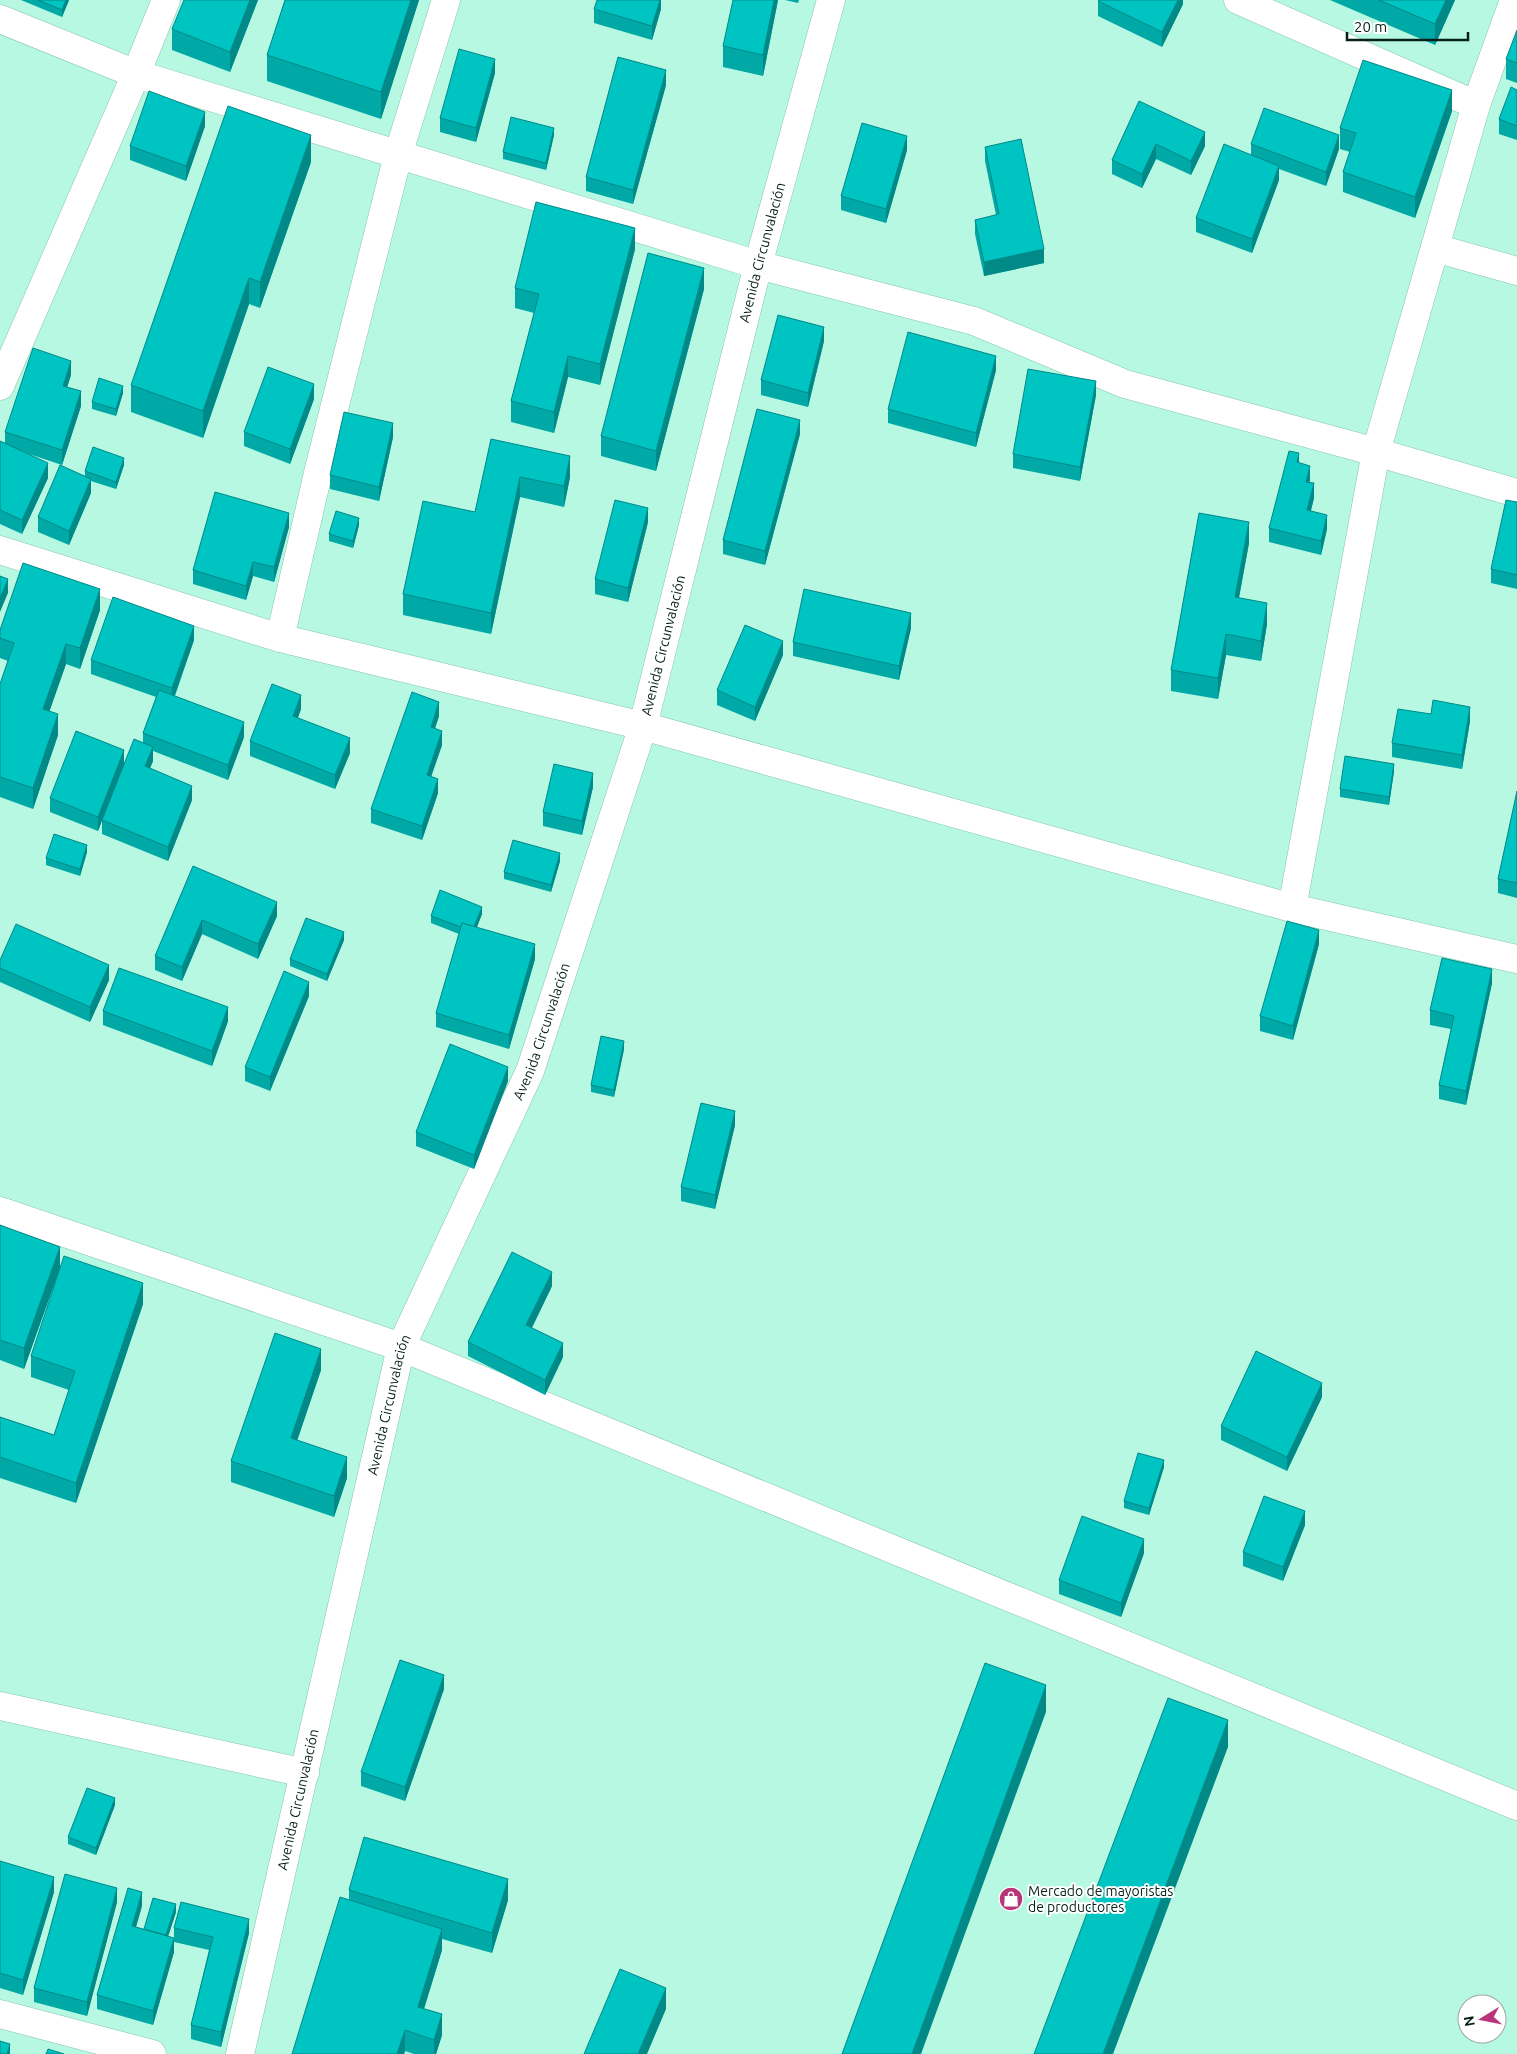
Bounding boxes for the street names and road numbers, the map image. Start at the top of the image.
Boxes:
street label: Avenida Circunvalación [736,181,788,324]
street label: Avenida Circunvalación [638,573,688,717]
street label: Avenida Circunvalación [510,961,573,1102]
street label: Avenida Circunvalación [364,1332,414,1477]
street label: Avenida Circunvalación [274,1727,322,1872]

